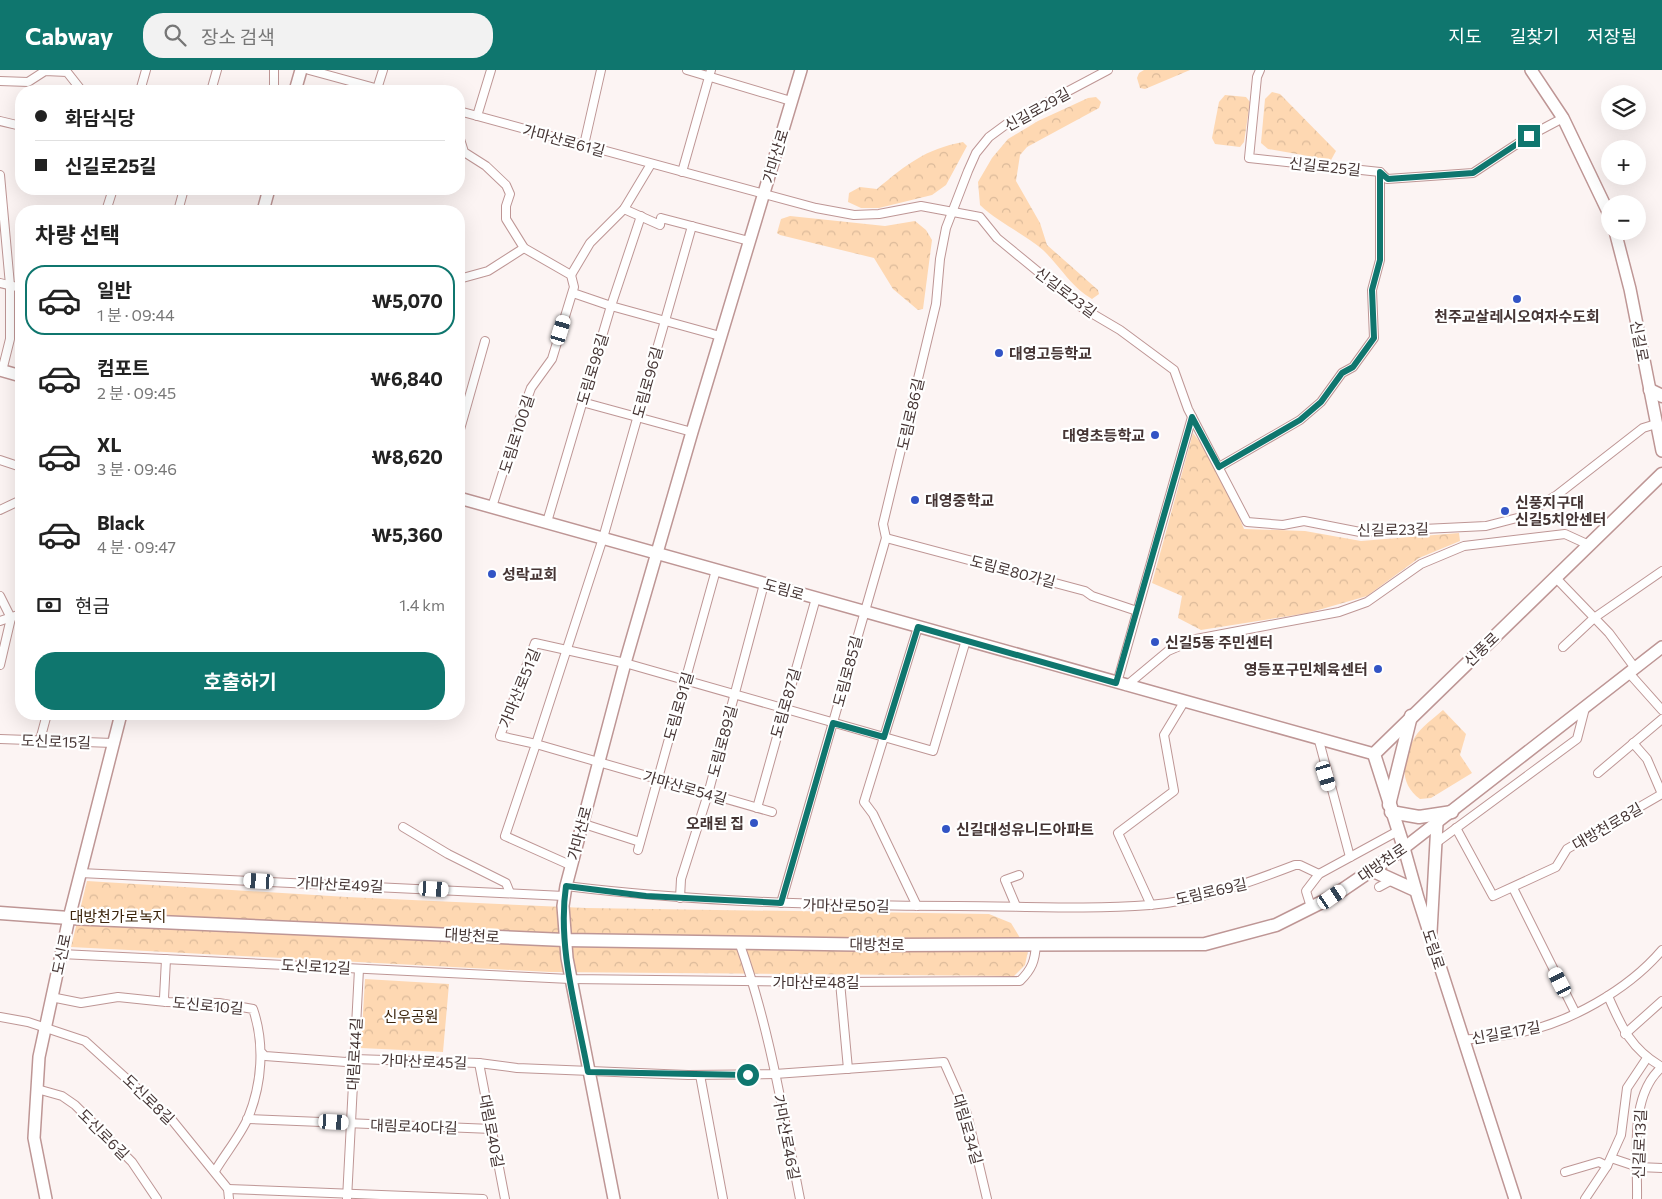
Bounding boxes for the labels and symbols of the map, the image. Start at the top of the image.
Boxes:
street label: 신길로29길 [1001,84,1073,134]
street label: 가마산로61길 [521,120,607,160]
route end [1518,125,1540,147]
street label: 가마산로 [758,127,792,185]
street label: 신길로25길 [1288,153,1362,179]
street label: 신길로23길 [1032,263,1100,321]
marker: 천주교살레시오여자수도회 [1511,293,1523,305]
place label: 천주교살레시오여자수도회 [1434,307,1600,325]
car [549,313,572,347]
street label: 신길로 [1627,319,1653,363]
street label: 도림로98길 [573,331,611,407]
street label: 도림로96길 [628,344,666,420]
place label: 대영고등학교 [1009,344,1092,362]
marker: 대영고등학교 [993,347,1005,359]
street label: 도림로86길 [893,376,927,452]
street label: 도림로100길 [495,393,537,475]
place label: 대영초등학교 [1062,426,1145,444]
marker: 대영초등학교 [1149,429,1161,441]
place label: 대영중학교 [925,491,994,509]
place label: 신풍지구대 신길5치안센터 [1515,493,1607,528]
marker: 대영중학교 [909,494,921,506]
marker: 신풍지구대 신길5치안센터 [1499,505,1511,517]
street label: 신길로23길 [1357,519,1429,539]
street label: 도림로80가길 [968,551,1058,591]
place label: 성락교회 [502,565,557,583]
marker: 성락교회 [486,568,498,580]
street label: 도림로 [762,575,806,603]
street label: 신풍로 [1460,628,1502,670]
street label: 도림로85길 [829,633,865,709]
place label: 신길5동 주민센터 [1165,633,1273,651]
marker: 신길5동 주민센터 [1149,636,1161,648]
street label: 가마산로51길 [495,646,543,730]
place label: 영등포구민체육센터 [1244,660,1368,678]
marker: 영등포구민체육센터 [1372,663,1384,675]
street label: 도림로87길 [766,666,804,740]
street label: 도림로91길 [660,670,696,742]
street label: 도림로89길 [704,703,740,779]
street label: 도신로15길 [21,731,91,751]
car [1314,759,1337,793]
street label: 가마산로54길 [641,766,729,808]
street label: 대방천로8길 [1569,799,1645,853]
street label: 가마산로 [563,804,595,862]
place label: 오래된 집 [686,814,744,832]
marker: 오래된 집 [748,817,760,829]
place label: 신길대성유니드아파트 [956,820,1094,838]
marker: 신길대성유니드아파트 [940,823,952,835]
street label: 대방천로 [1354,839,1410,885]
car [243,873,274,889]
street label: 가마산로49길 [296,873,384,895]
street label: 도림로69길 [1173,874,1249,908]
car [418,881,449,897]
car [1315,882,1348,912]
street label: 가마산로50길 [802,895,890,915]
park label: 대방천가로녹지 [70,907,166,925]
street label: 대방천로 [444,925,500,945]
street label: 도림로 [1419,927,1449,971]
street label: 도신로 [48,932,74,976]
street label: 대방천로 [849,935,905,953]
street label: 도신로12길 [281,955,351,977]
car [1546,965,1573,999]
street label: 가마산로48길 [772,973,860,991]
street label: 도신로10길 [172,993,244,1017]
park label: 신우공원 [383,1007,439,1025]
street label: 대림로44길 [343,1017,365,1091]
street label: 신길로17길 [1470,1017,1542,1047]
street label: 가마산로45길 [380,1050,468,1072]
route start [737,1064,759,1086]
street label: 도신로8길 [120,1070,178,1128]
street label: 대림로34길 [949,1092,987,1166]
street label: 대림로40길 [476,1093,508,1169]
street label: 가마산로46길 [770,1093,804,1181]
street label: 도신로6길 [75,1105,133,1163]
street label: 신길로13길 [1629,1109,1649,1179]
car [318,1114,349,1130]
street label: 대림로40다길 [370,1115,458,1137]

